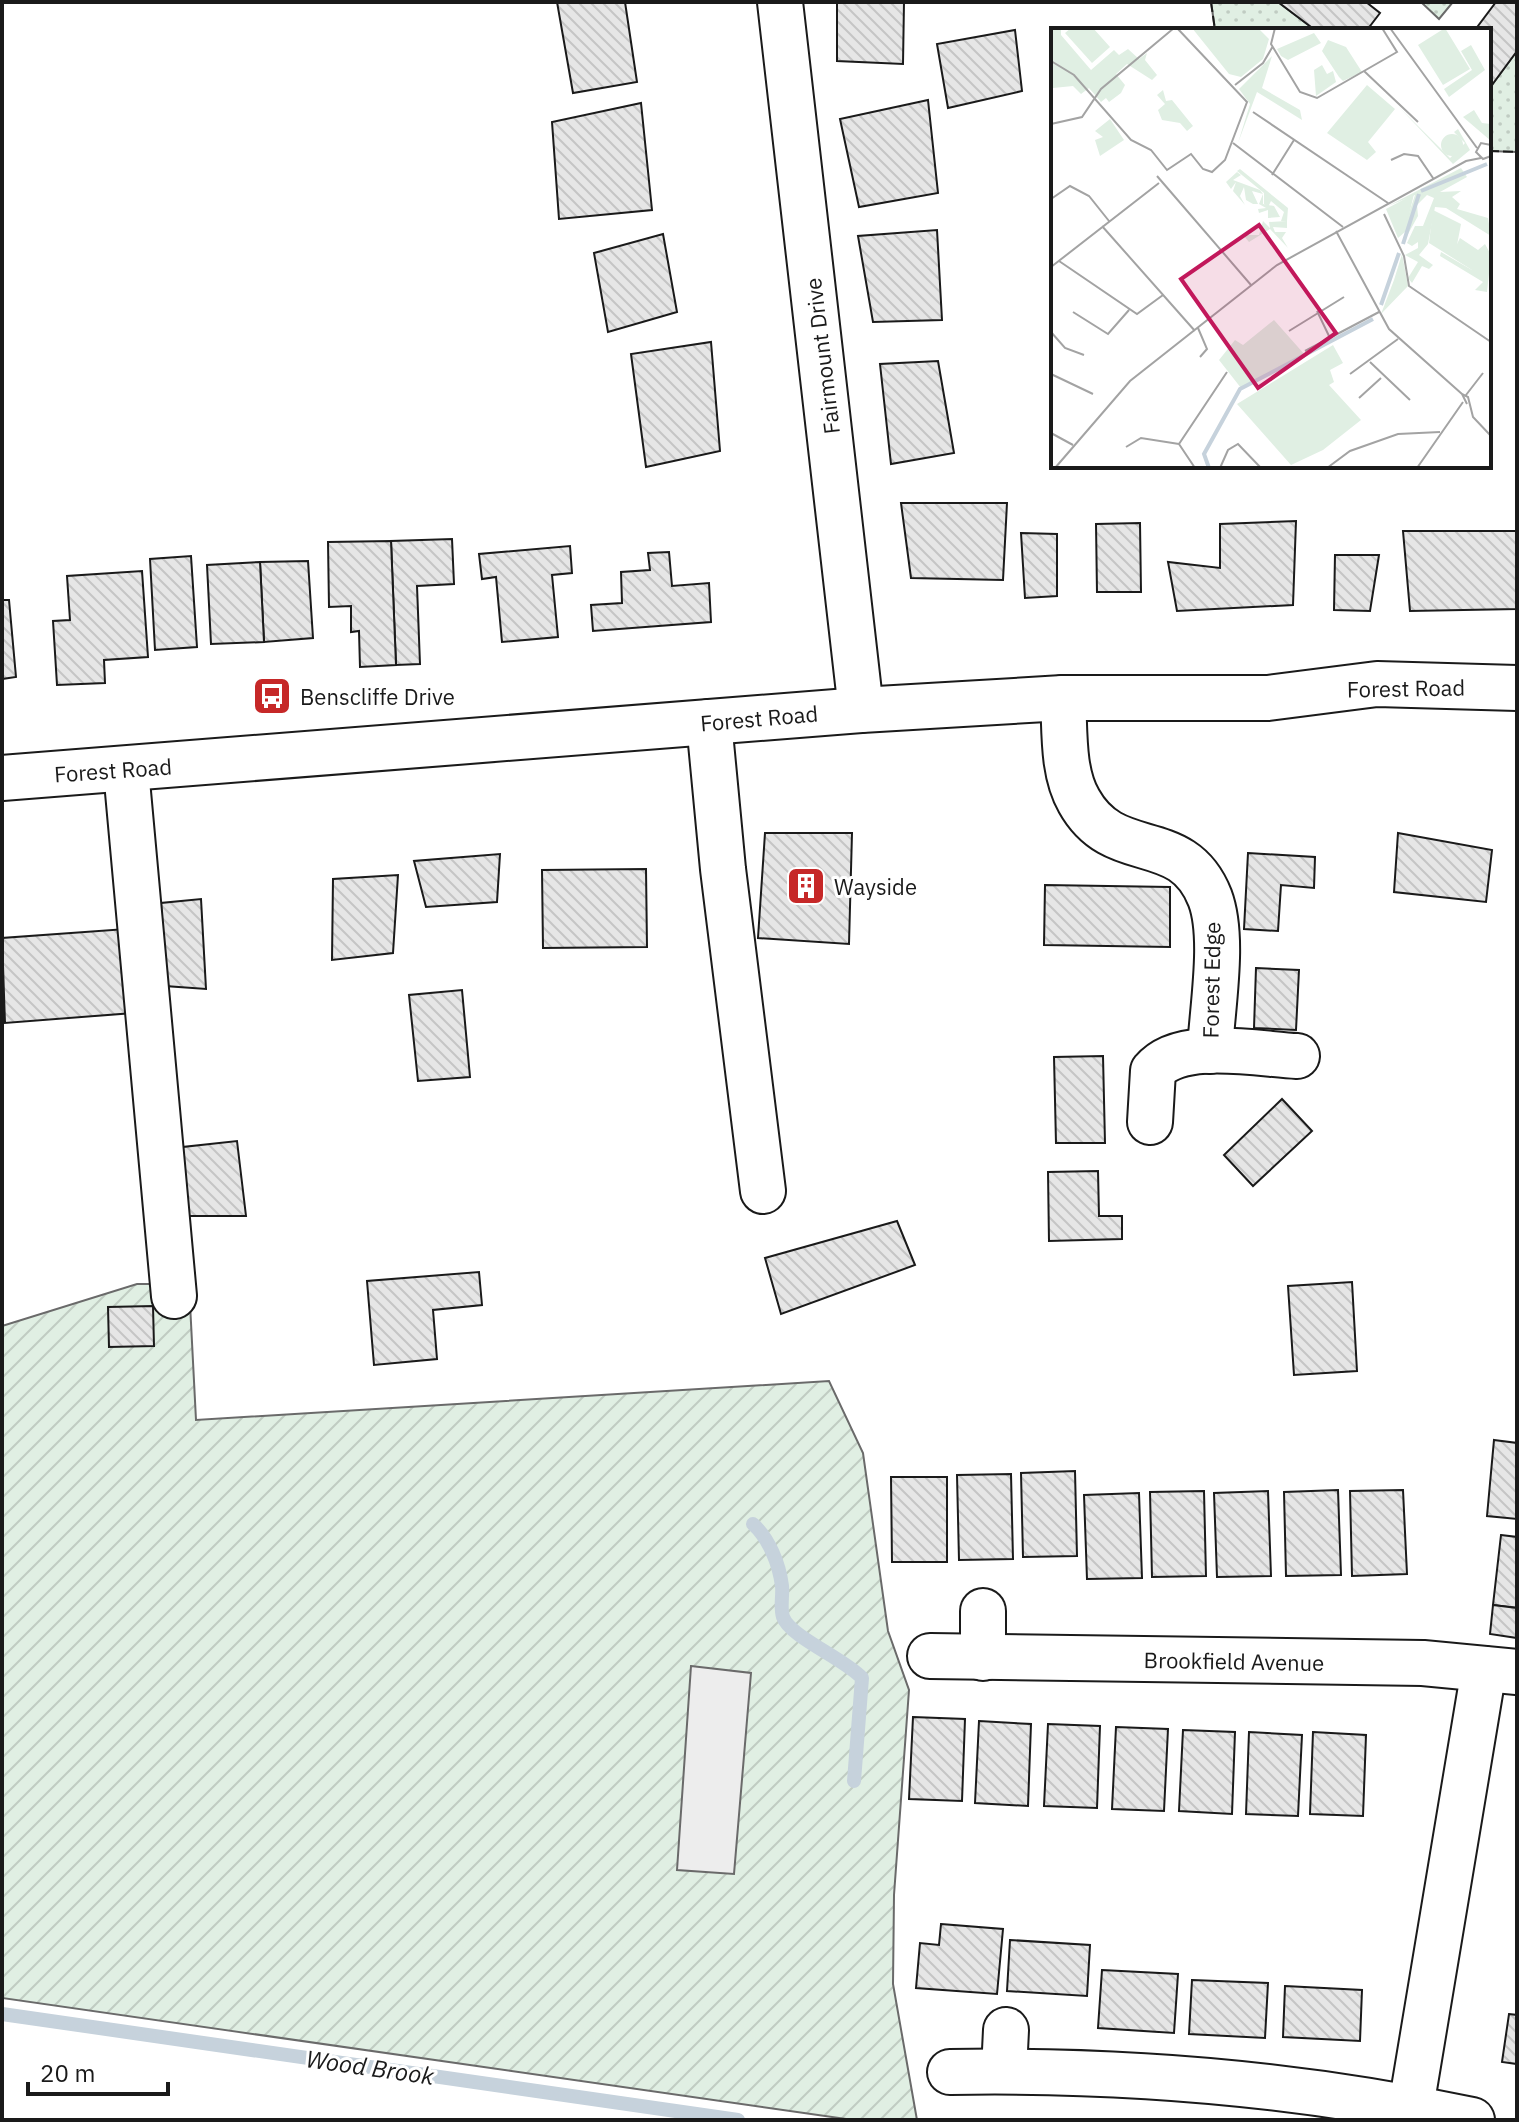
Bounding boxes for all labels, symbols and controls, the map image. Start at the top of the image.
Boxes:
inset map [1051,28,1491,468]
street label: Fairmount Drive [798,276,846,436]
street label: Forest Road [1347,672,1465,704]
bus stop icon: Benscliffe Drive [251,675,293,717]
place label: Benscliffe Drive [300,682,455,711]
street label: Forest Road [699,698,819,738]
street label: Forest Road [53,751,173,789]
building icon: Wayside [785,865,827,907]
place label: Wayside [834,872,917,901]
street label: Forest Edge [1195,921,1227,1039]
street label: Brookfield Avenue [1144,1645,1324,1677]
water label: Wood Brook [304,2042,437,2092]
scale bar [28,2046,168,2096]
text: 20 m [40,2057,95,2089]

